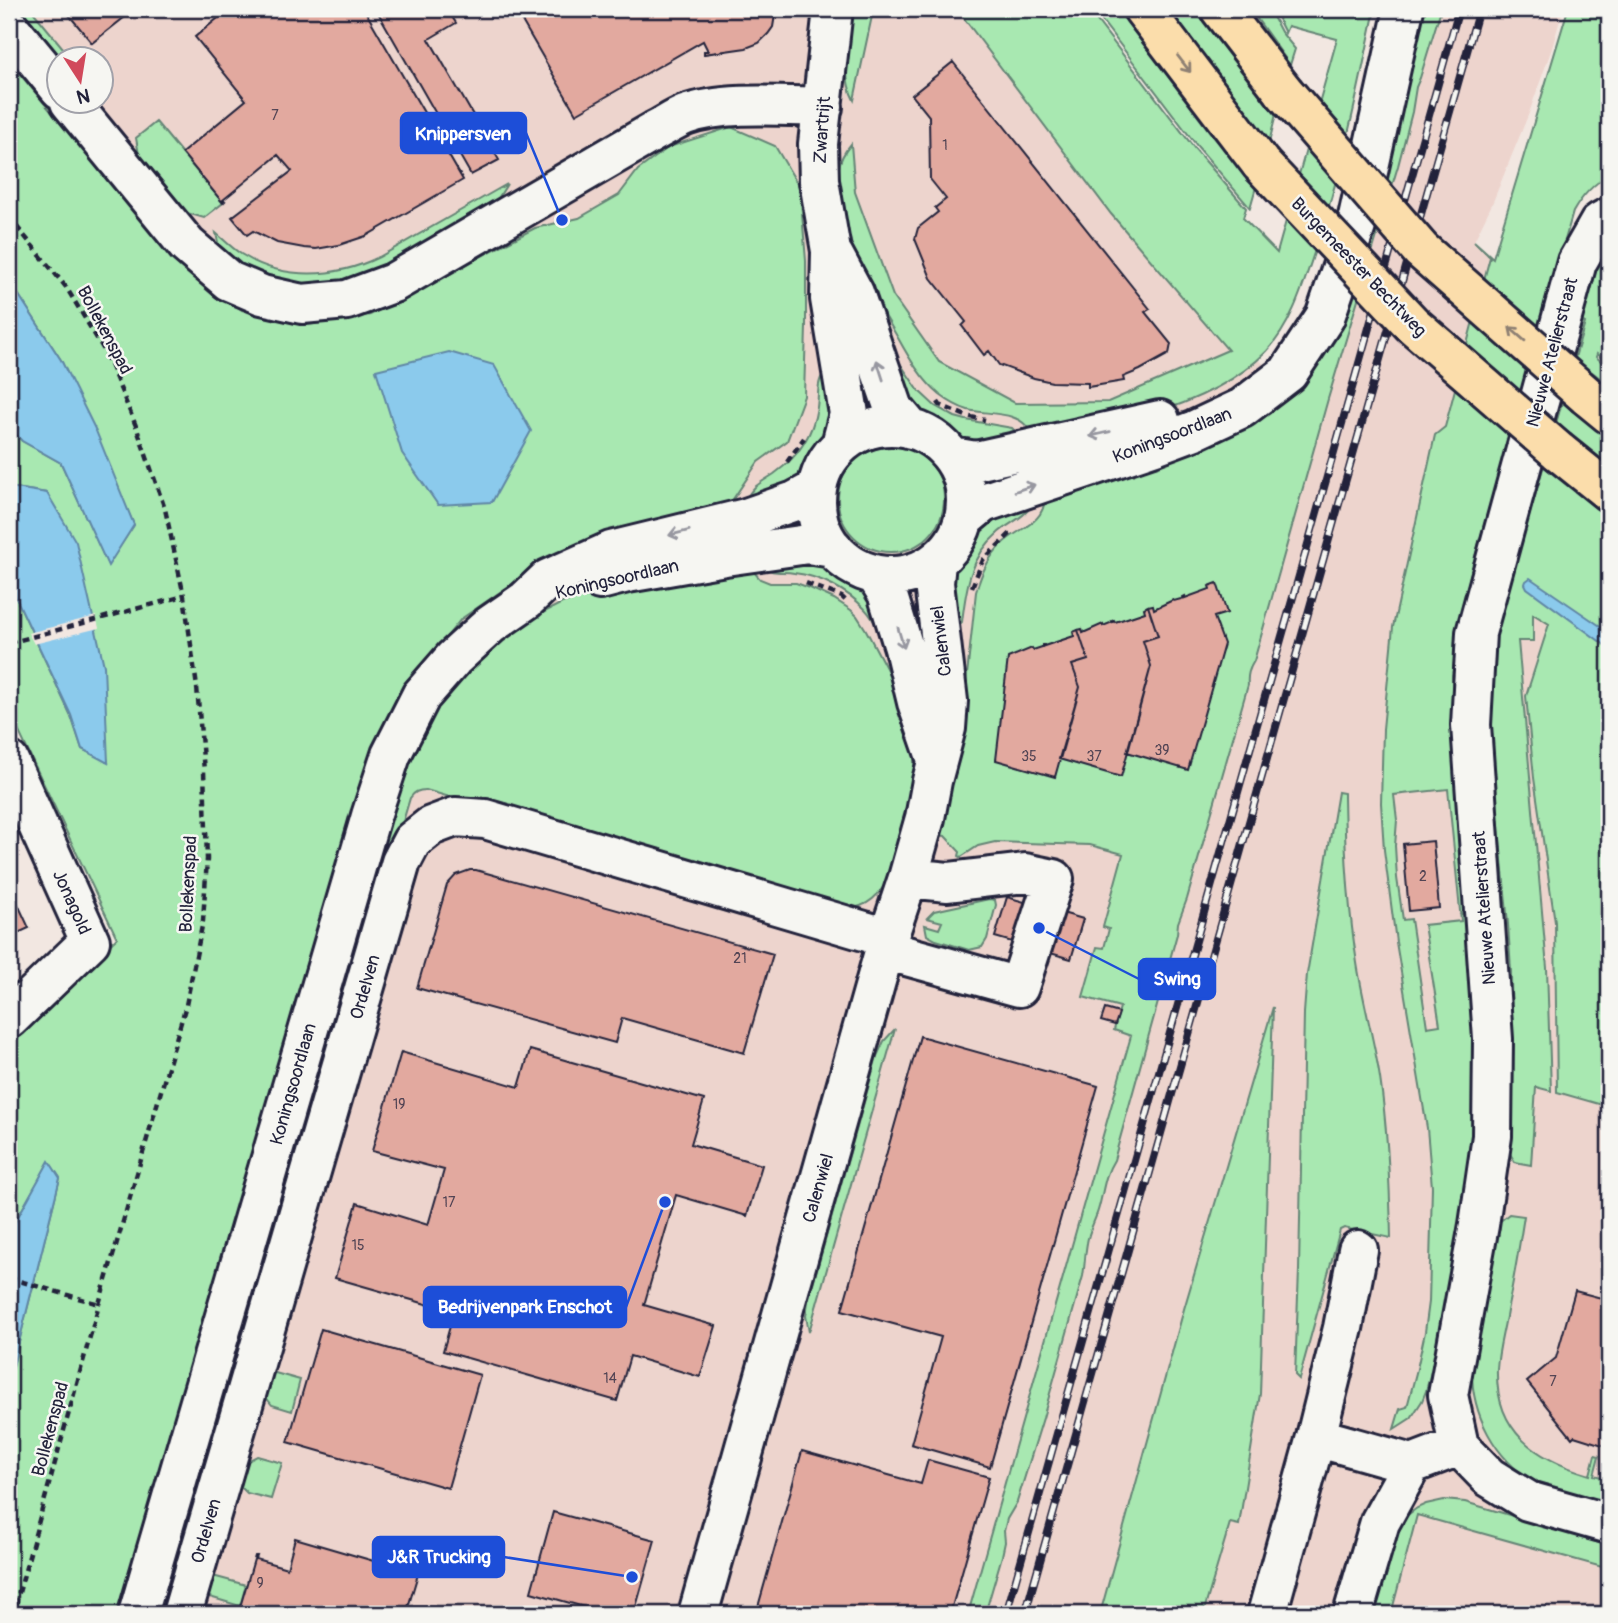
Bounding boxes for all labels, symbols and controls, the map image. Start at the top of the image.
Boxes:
north arrow [46,46,116,116]
one-way arrow [1176,54,1191,72]
text: N [74,83,92,109]
street label: Zwartrijt [809,95,836,164]
house number: 7 [271,107,279,124]
callout: Knippersven [401,113,526,153]
text: Knippersven [415,122,511,146]
house number: 1 [942,137,948,154]
street label: Burgemeester Bechtweg [1286,193,1431,342]
street label: Nieuwe Atelierstraat [1521,274,1584,429]
street label: Bollekenspad [72,282,137,378]
one-way arrow [1509,326,1526,343]
one-way arrow [873,359,885,381]
street label: Koningsoordlaan [1109,402,1235,469]
one-way arrow [1089,428,1112,441]
one-way arrow [1014,481,1036,493]
one-way arrow [668,527,691,540]
street label: Koningsoordlaan [553,554,681,605]
street label: Calenwiel [926,604,957,678]
one-way arrow [896,626,908,648]
house number: 39 [1154,742,1170,759]
house number: 35 [1021,748,1037,765]
house number: 37 [1086,748,1102,765]
street label: Nieuwe Atelierstraat [1468,830,1501,986]
street label: Bollekenspad [174,835,203,933]
street label: Jonagold [47,866,96,938]
house number: 2 [1419,868,1427,885]
house number: 21 [733,950,747,967]
street label: Ordelven [345,952,386,1022]
callout: Swing [1139,959,1215,999]
text: Swing [1153,967,1201,991]
street label: Koningsoordlaan [265,1021,322,1148]
house number: 19 [393,1096,405,1113]
street label: Calenwiel [798,1151,839,1225]
house number: 17 [443,1194,456,1211]
house number: 15 [351,1237,365,1254]
callout: Bedrijvenpark Enschot [424,1287,626,1327]
text: Bedrijvenpark Enschot [438,1295,614,1319]
house number: 14 [603,1370,617,1387]
house number: 7 [1549,1373,1557,1390]
street label: Bollekenspad [27,1379,74,1479]
street label: Ordelven [186,1496,227,1566]
callout: J&R Trucking [373,1537,504,1577]
text: J&R Trucking [387,1545,491,1569]
house number: 9 [256,1575,264,1592]

